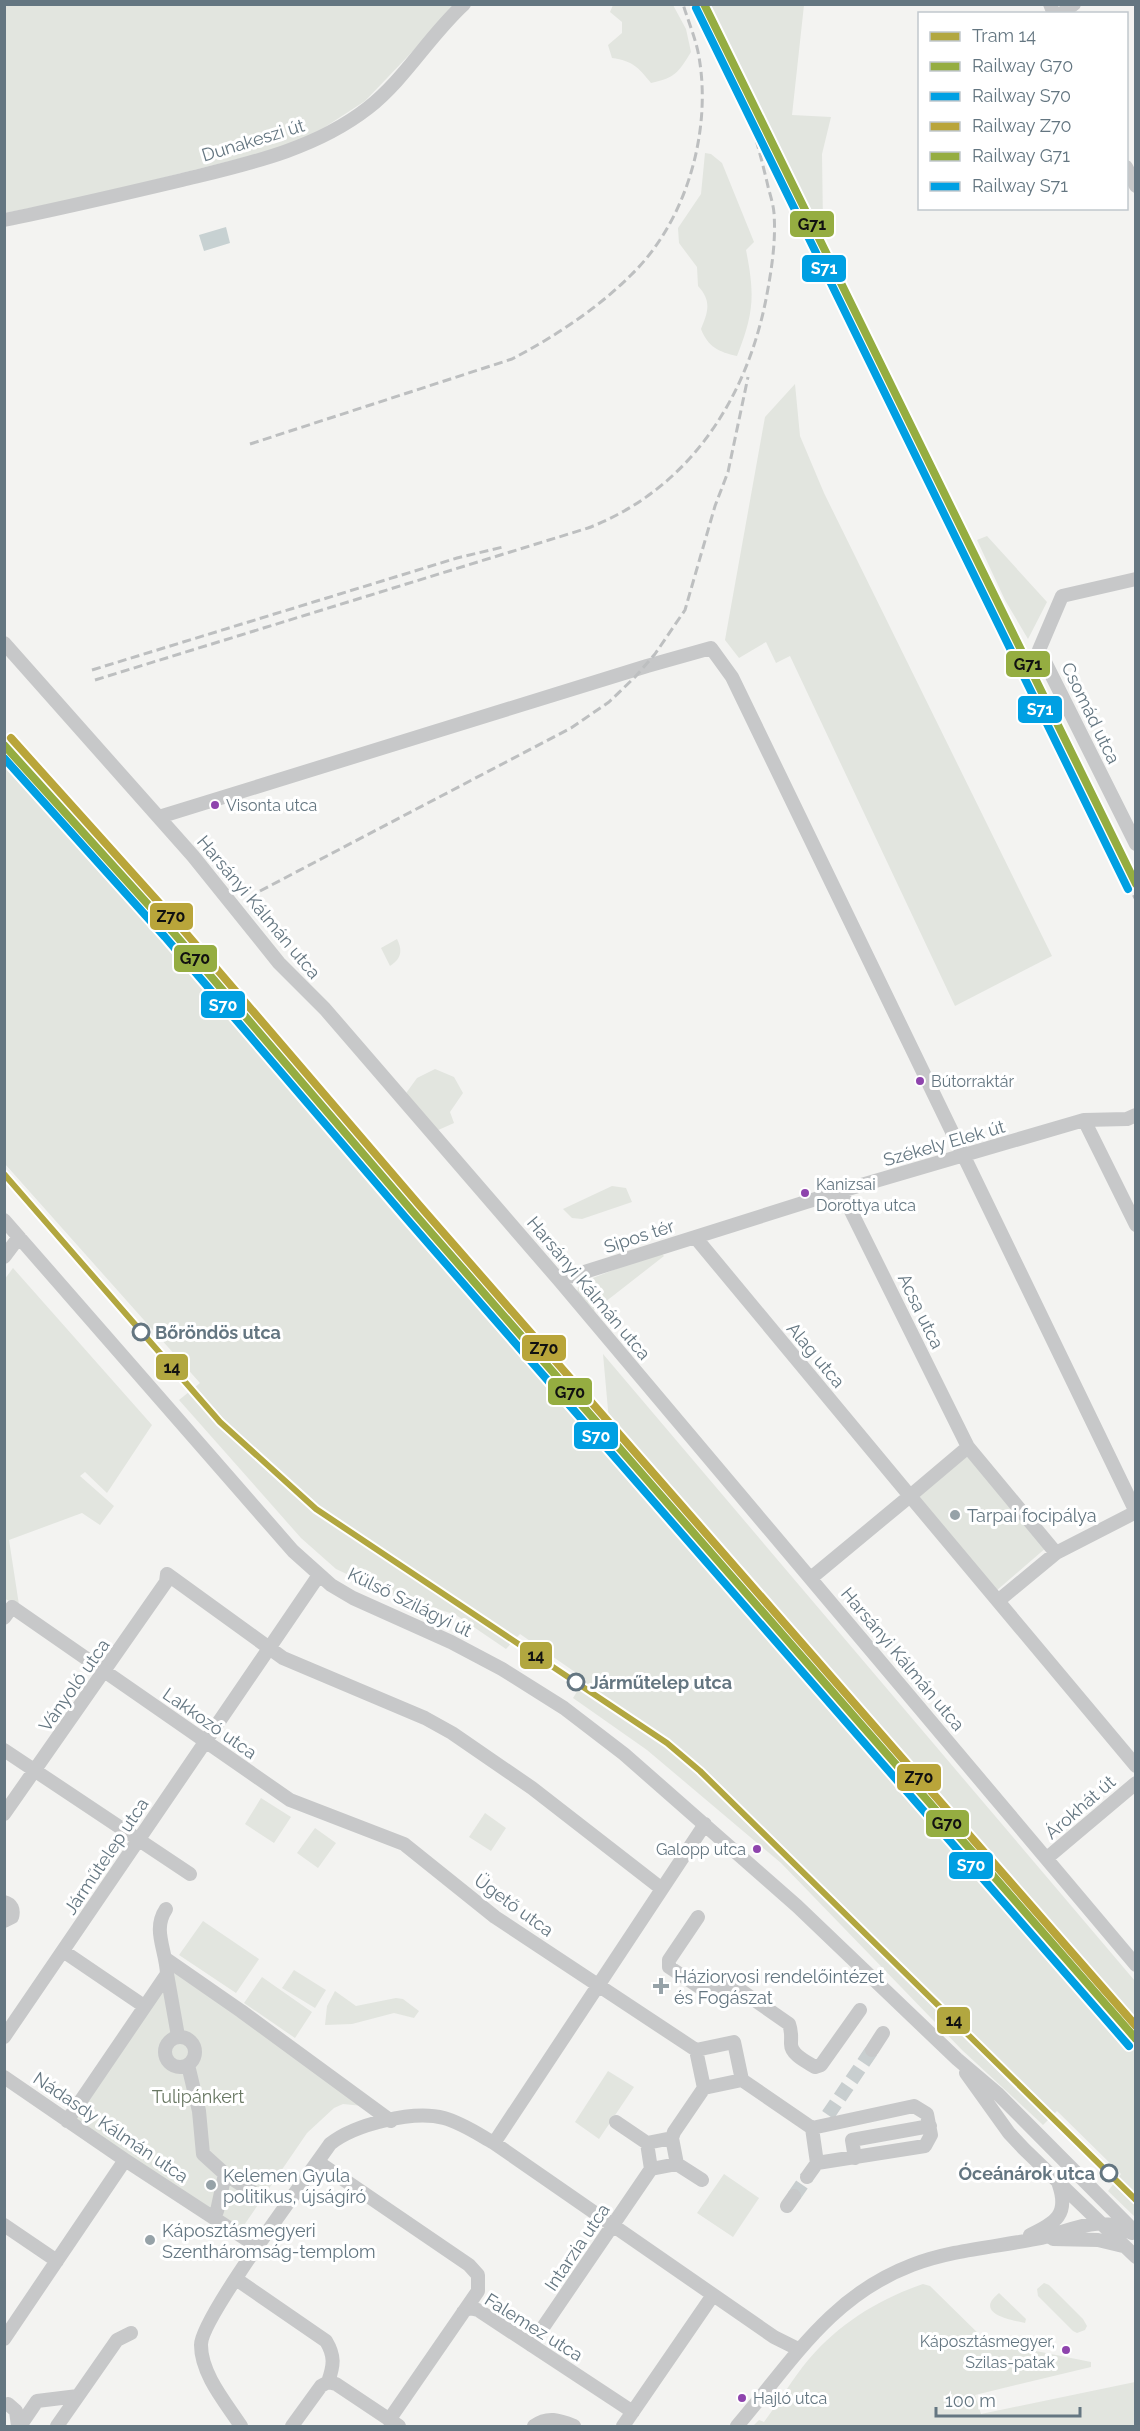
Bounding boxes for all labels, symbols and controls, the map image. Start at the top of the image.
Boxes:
legend [918,12,1128,210]
text: Tram 14 [972,25,1036,46]
text: Railway G70 [972,55,1073,76]
text: Railway S70 [972,85,1071,106]
street label: Dunakeszi út [199,114,307,166]
text: Railway Z70 [972,115,1072,136]
text: Railway G71 [972,145,1070,166]
text: Railway S71 [972,175,1068,196]
line badge: G71 [789,210,835,238]
text: G71 [798,215,826,234]
line badge: S71 [801,254,847,283]
text: S71 [811,259,837,278]
line badge: G71 [1005,650,1051,678]
text: G71 [1014,655,1042,674]
street label: Csomád utca [1057,659,1125,767]
line badge: S71 [1017,695,1063,724]
text: S71 [1027,700,1053,719]
place label: Visonta utca [226,796,317,815]
marker: Visonta utca [209,799,221,811]
street label: Harsányi Kálmán utca [193,831,325,983]
line badge: Z70 [149,902,194,931]
text: Z70 [157,907,186,926]
line badge: G70 [173,944,218,973]
text: G70 [180,949,210,968]
line badge: S70 [200,990,246,1019]
text: S70 [209,996,237,1015]
place label: Bútorraktár [931,1072,1014,1091]
marker: Bútorraktár [914,1075,926,1087]
street label: Székely Elek út [881,1116,1007,1170]
place label: Kanizsai Dorottya utca [816,1175,916,1215]
marker: Kanizsai Dorottya utca [799,1187,811,1199]
street label: Harsányi Kálmán utca [523,1212,655,1364]
street label: Sipos tér [601,1215,677,1257]
street label: Acsa utca [894,1270,948,1352]
street label: Alag utca [783,1318,849,1392]
place label: Bőröndös utca [155,1322,281,1343]
marker: Bőröndös utca [132,1323,150,1341]
line badge: Z70 [521,1334,567,1362]
text: Z70 [530,1339,559,1358]
line badge: 14 [155,1353,189,1381]
text: 14 [163,1358,181,1377]
line badge: G70 [547,1377,593,1406]
text: G70 [555,1383,585,1402]
line badge: S70 [573,1421,619,1450]
text: S70 [582,1427,610,1446]
place label: Tarpai focipálya [967,1505,1097,1526]
marker: Tarpai focipálya [948,1508,962,1522]
street label: Külső Szilágyi út [345,1563,475,1641]
street label: Harsányi Kálmán utca [837,1583,969,1735]
street label: Ványoló utca [34,1635,114,1735]
line badge: 14 [519,1641,553,1670]
text: 14 [527,1646,545,1665]
place label: Járműtelep utca [590,1672,732,1693]
marker: Járműtelep utca [567,1673,585,1691]
street label: Lakkozó utca [159,1683,261,1763]
line badge: Z70 [896,1763,942,1792]
text: Z70 [905,1768,934,1787]
street label: Árokhát út [1040,1770,1119,1843]
street label: Járműtelep utca [59,1794,153,1918]
line badge: G70 [925,1809,970,1838]
text: G70 [932,1814,962,1833]
place label: Galopp utca [656,1840,746,1859]
marker: Galopp utca [751,1843,763,1855]
line badge: S70 [948,1851,994,1880]
text: S70 [957,1856,985,1875]
street label: Ügető utca [470,1869,558,1941]
place label: Háziorvosi rendelőintézet és Fogászat [674,1966,884,2008]
marker: Háziorvosi rendelőintézet és Fogászat [652,1977,670,1995]
line badge: 14 [936,2006,971,2035]
text: 14 [945,2011,963,2030]
street label: Nádasdy Kálmán utca [30,2067,192,2187]
park label: Tulipánkert [152,2086,244,2107]
place label: Óceánárok utca [959,2162,1095,2184]
marker: Óceánárok utca [1100,2164,1118,2182]
place label: Kelemen Gyula politikus, újságíró [223,2165,366,2207]
marker: Kelemen Gyula politikus, újságíró [204,2178,218,2192]
street label: Intarzia utca [540,2199,614,2295]
place label: Káposztásmegyeri Szentháromság-templom [162,2220,376,2262]
marker: Káposztásmegyeri Szentháromság-templom [143,2233,157,2247]
street label: Falemez utca [481,2289,587,2365]
place label: Káposztásmegyer, Szilas-patak [920,2332,1056,2372]
marker: Káposztásmegyer, Szilas-patak [1060,2344,1072,2356]
scale bar [936,2380,1080,2418]
place label: Hajló utca [753,2389,827,2408]
text: 100 m [945,2390,996,2411]
marker: Hajló utca [736,2392,748,2404]

